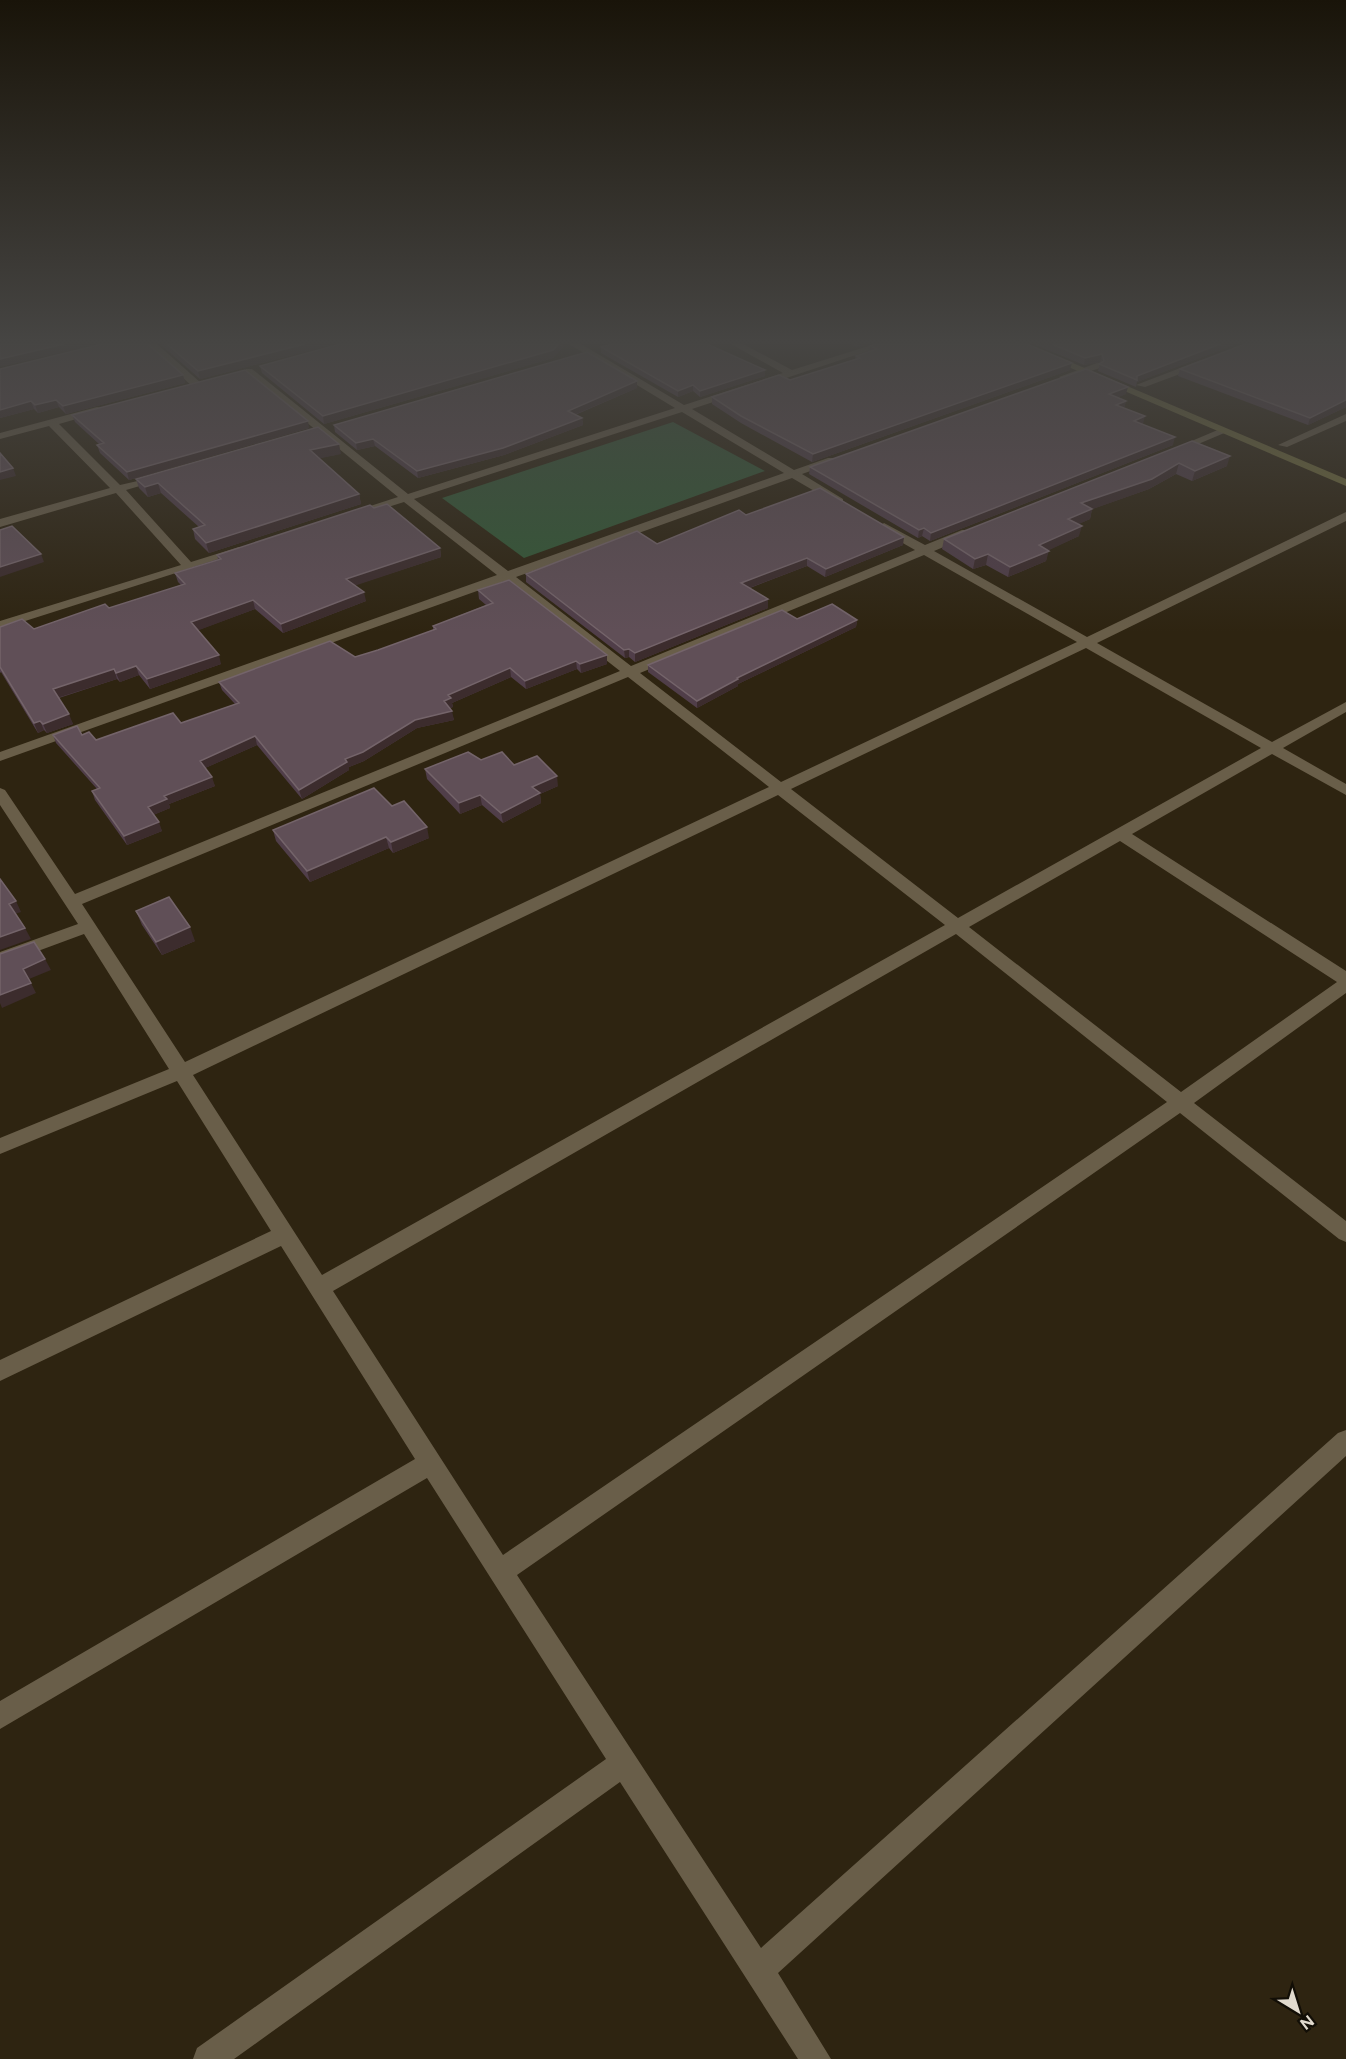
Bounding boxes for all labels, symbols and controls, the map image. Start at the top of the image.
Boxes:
north arrow [1268,1981,1328,2041]
text: N [1296,2011,1318,2034]

